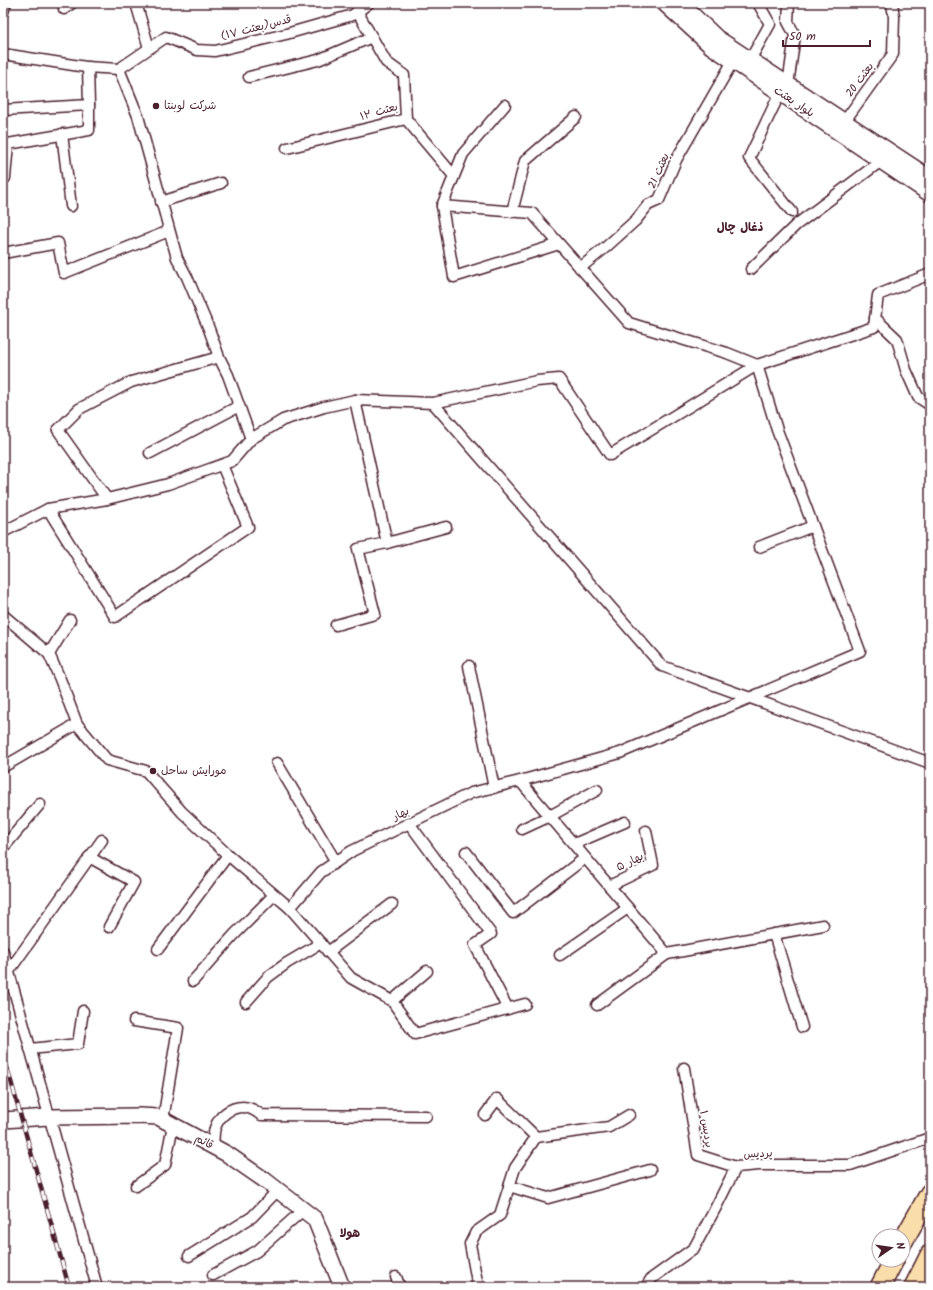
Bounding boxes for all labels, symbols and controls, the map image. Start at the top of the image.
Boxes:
street label: قدس(بعثت ۱۷) [219,11,293,45]
scale bar [783,22,870,48]
text: 50 m [789,27,816,46]
street label: بعثت 20 [841,59,879,101]
street label: بلوار بعثت [770,82,818,122]
place label: شرکت لوبنتا [164,97,216,115]
street label: بعثت ۱۲ [358,98,400,126]
marker: شرکت لوبنتا [151,101,161,111]
street label: بعثت 21 [643,150,675,192]
district label: ذغال چال [717,218,764,237]
place label: مورایش ساحل [161,762,226,780]
marker: مورایش ساحل [148,766,158,776]
street label: بهار [389,802,412,826]
street label: بهار ۵ [613,848,647,876]
street label: پرديس ۱ [694,1109,718,1149]
street label: قائم [191,1130,217,1154]
street label: پرديس [743,1144,773,1164]
district label: هولا [340,1224,360,1243]
north arrow [871,1228,911,1268]
text: N [890,1241,909,1251]

